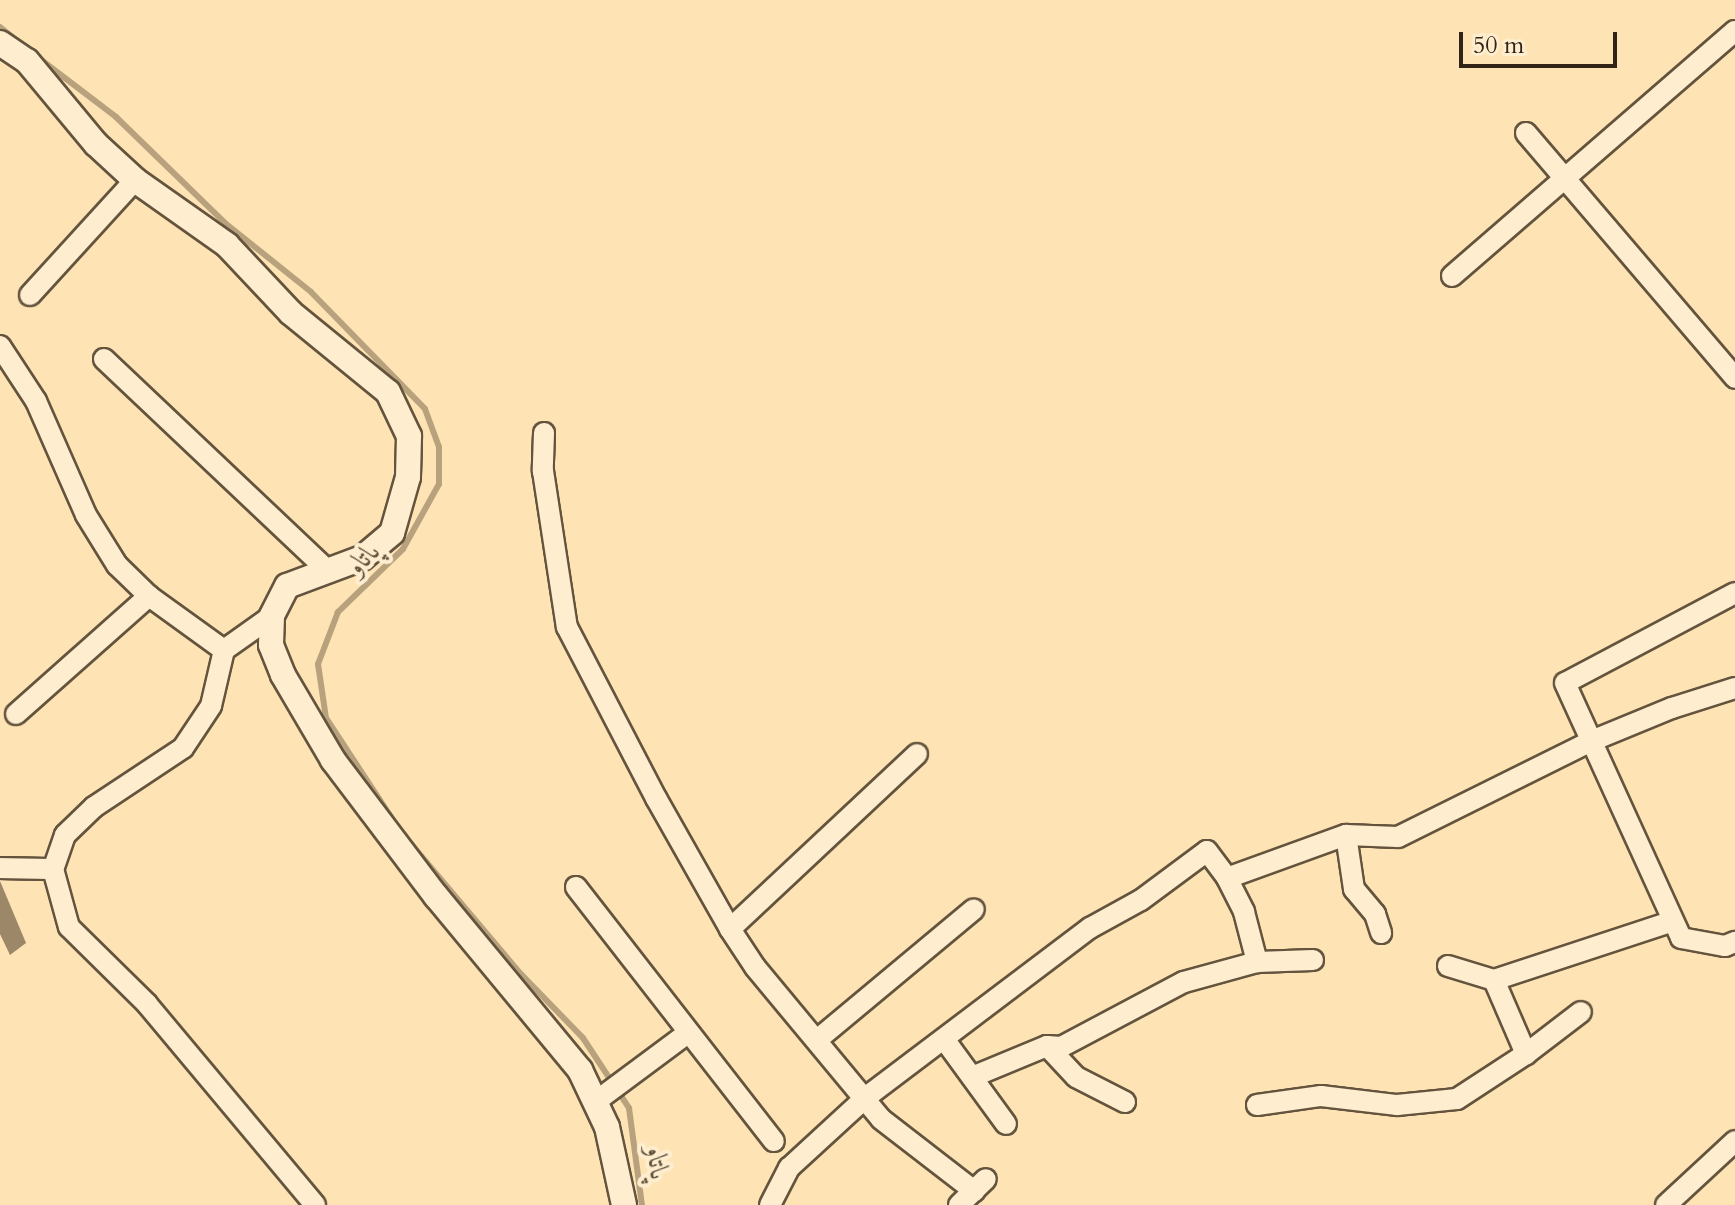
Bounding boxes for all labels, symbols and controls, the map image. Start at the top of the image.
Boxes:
scale bar [1463,16,1621,66]
text: 50 m [1473,29,1524,62]
water label: پاتاو [339,534,387,582]
water label: پاتاو [639,1144,677,1182]

